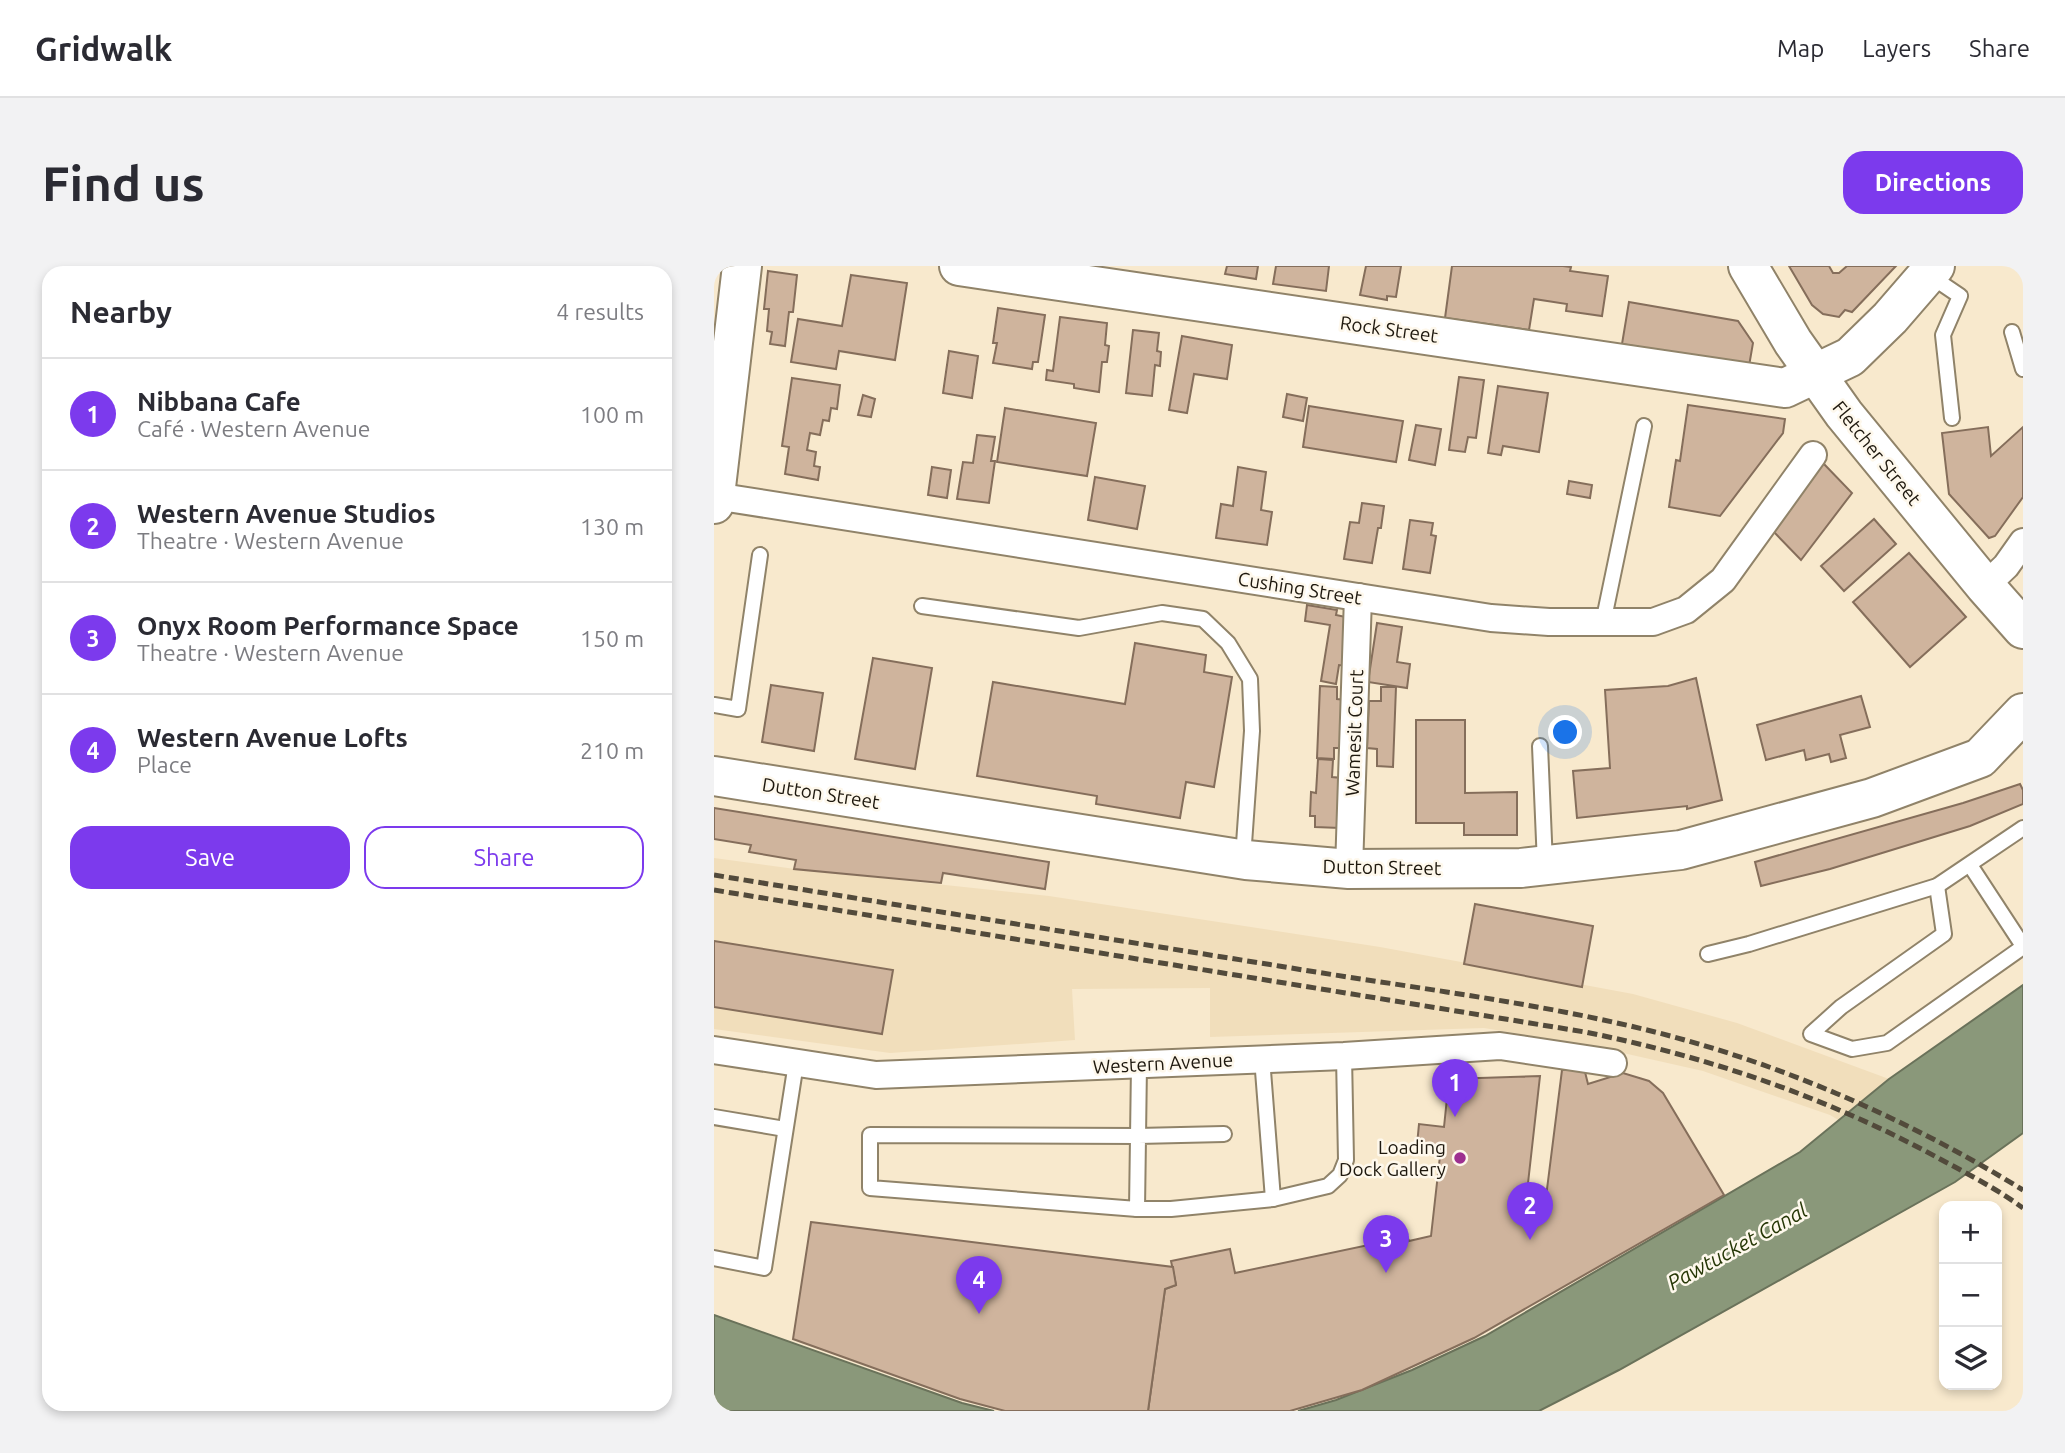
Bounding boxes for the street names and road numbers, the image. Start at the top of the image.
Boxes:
street label: Rock Street [1339,311,1440,347]
street label: Fletcher Street [1828,396,1926,510]
street label: Cushing Street [1236,567,1364,609]
street label: Wamesit Court [1341,669,1367,797]
street label: Dutton Street [761,773,882,813]
street label: Dutton Street [1323,855,1442,879]
street label: Western Avenue [1092,1048,1234,1078]

